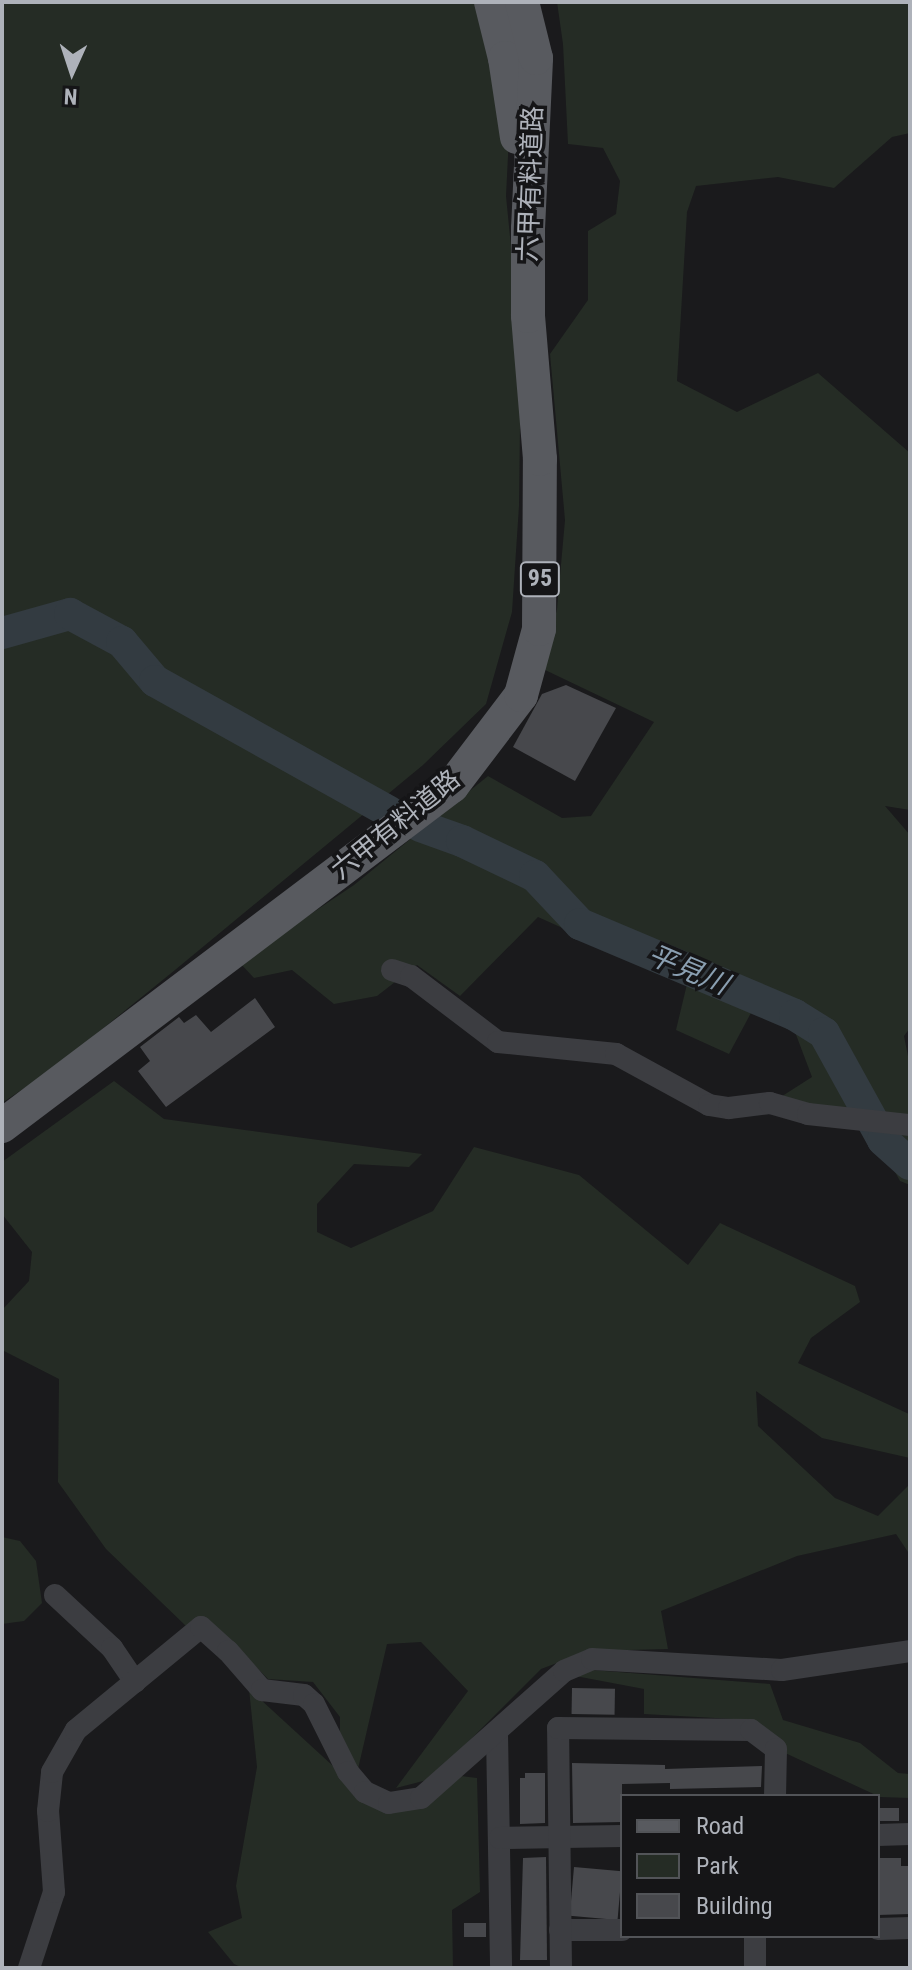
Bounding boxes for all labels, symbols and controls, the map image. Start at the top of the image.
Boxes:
north arrow [32,32,112,112]
text: N [63,84,78,109]
street label: 六甲有料道路 [513,106,549,262]
road number: 95 [518,559,562,599]
street label: 六甲有料道路 [326,764,466,886]
water label: 平見川 [643,938,733,1002]
legend [620,1794,880,1938]
text: Road [696,1812,744,1840]
text: Park [696,1852,739,1880]
text: Building [696,1892,773,1920]

